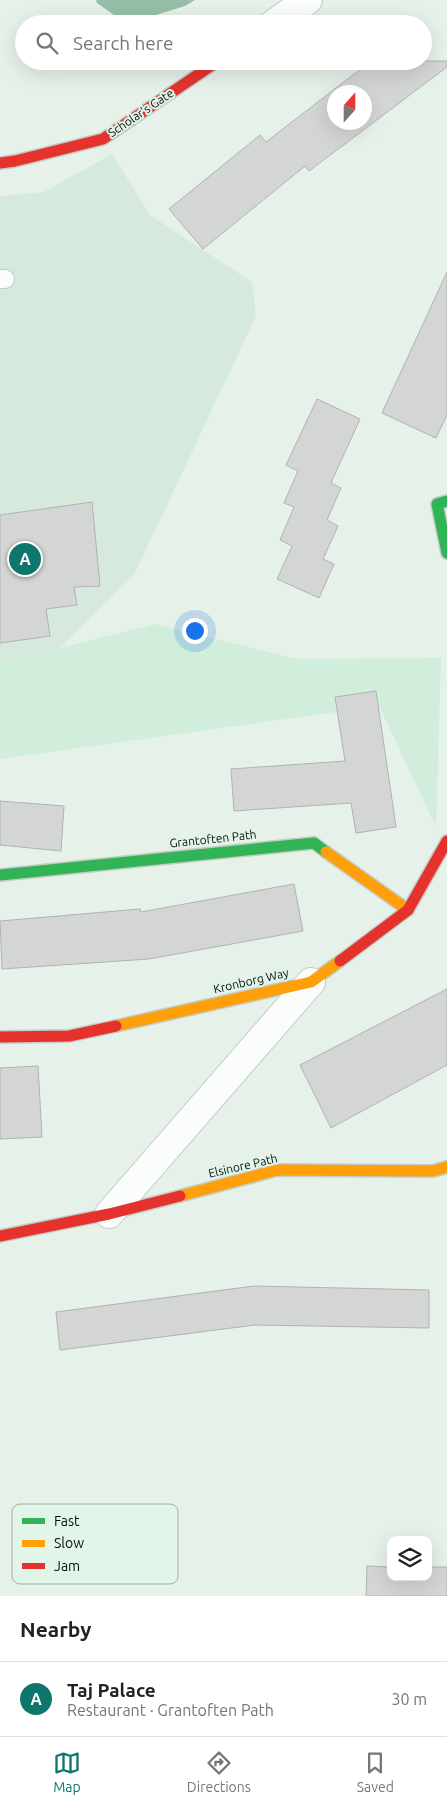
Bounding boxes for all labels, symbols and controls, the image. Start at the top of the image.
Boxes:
search box [15,15,432,70]
icon: search [33,29,61,57]
text: Search here [73,32,173,54]
north arrow [327,85,372,130]
street label: Scholar's Gate [106,86,176,139]
pin: A [9,540,41,578]
your location [182,618,208,644]
street label: Grantoften Path [169,827,257,850]
street label: Kronborg Way [212,966,290,995]
street label: Elsinore Path [207,1151,279,1180]
legend [12,1504,178,1584]
text: Fast [54,1513,80,1529]
text: Slow [54,1535,84,1551]
map controls [387,1536,432,1581]
button: layers [387,1536,432,1581]
text: Jam [54,1558,80,1574]
text: Nearby [20,1617,91,1641]
text: Taj Palace [67,1679,156,1701]
text: A [30,1690,42,1708]
text: 30 m [391,1690,427,1708]
text: Restaurant · Grantoften Path [67,1701,274,1719]
tab: Map [53,1749,81,1795]
tab: Directions [187,1749,251,1795]
tab: Saved [357,1749,394,1795]

